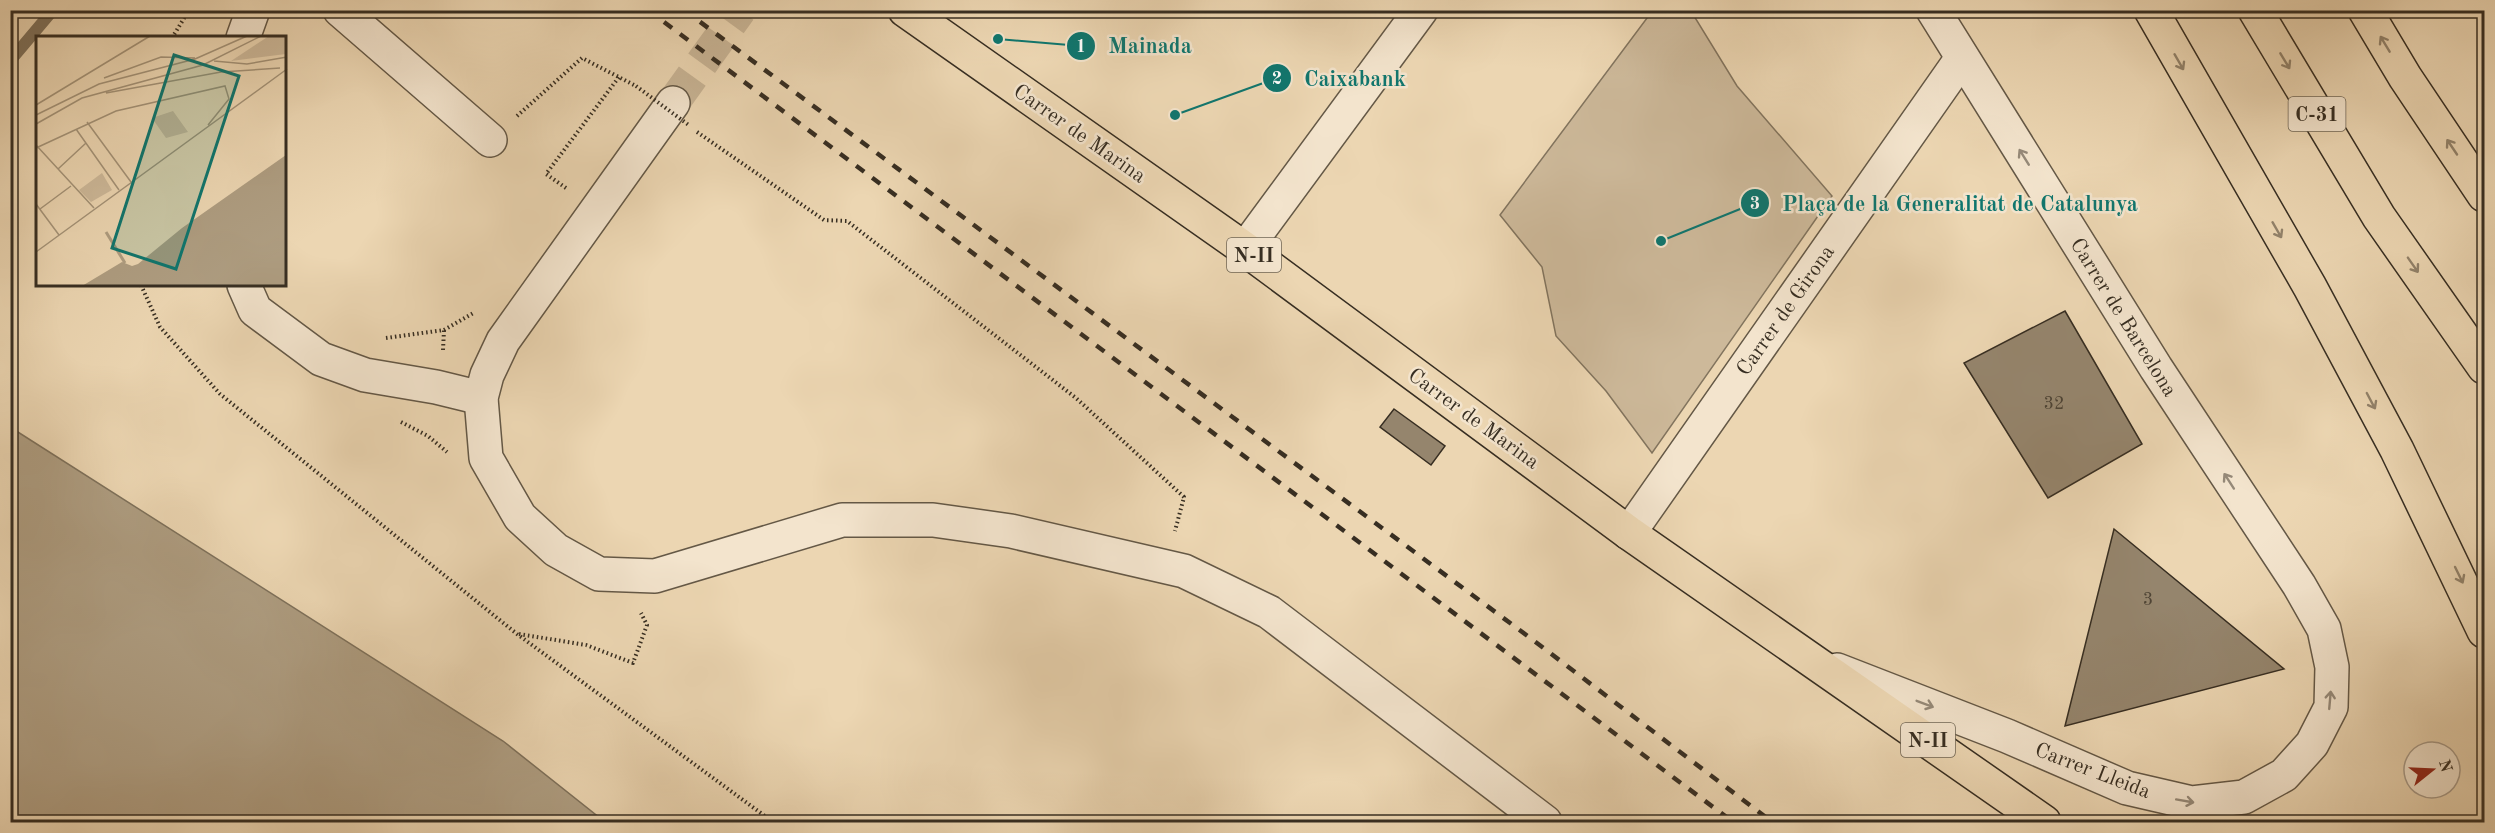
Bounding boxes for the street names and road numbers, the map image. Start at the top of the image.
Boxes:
street label: Carrer de Marina [1009,81,1149,188]
road number: C-31 [2288,97,2346,131]
street label: Carrer de Barcelona [2065,235,2180,401]
road number: N-II [1227,238,1281,272]
street label: Carrer de Girona [1734,242,1839,380]
street label: Carrer de Marina [1404,365,1543,474]
road number: N-II [1901,723,1955,757]
street label: Carrer Lleida [2032,740,2153,803]

